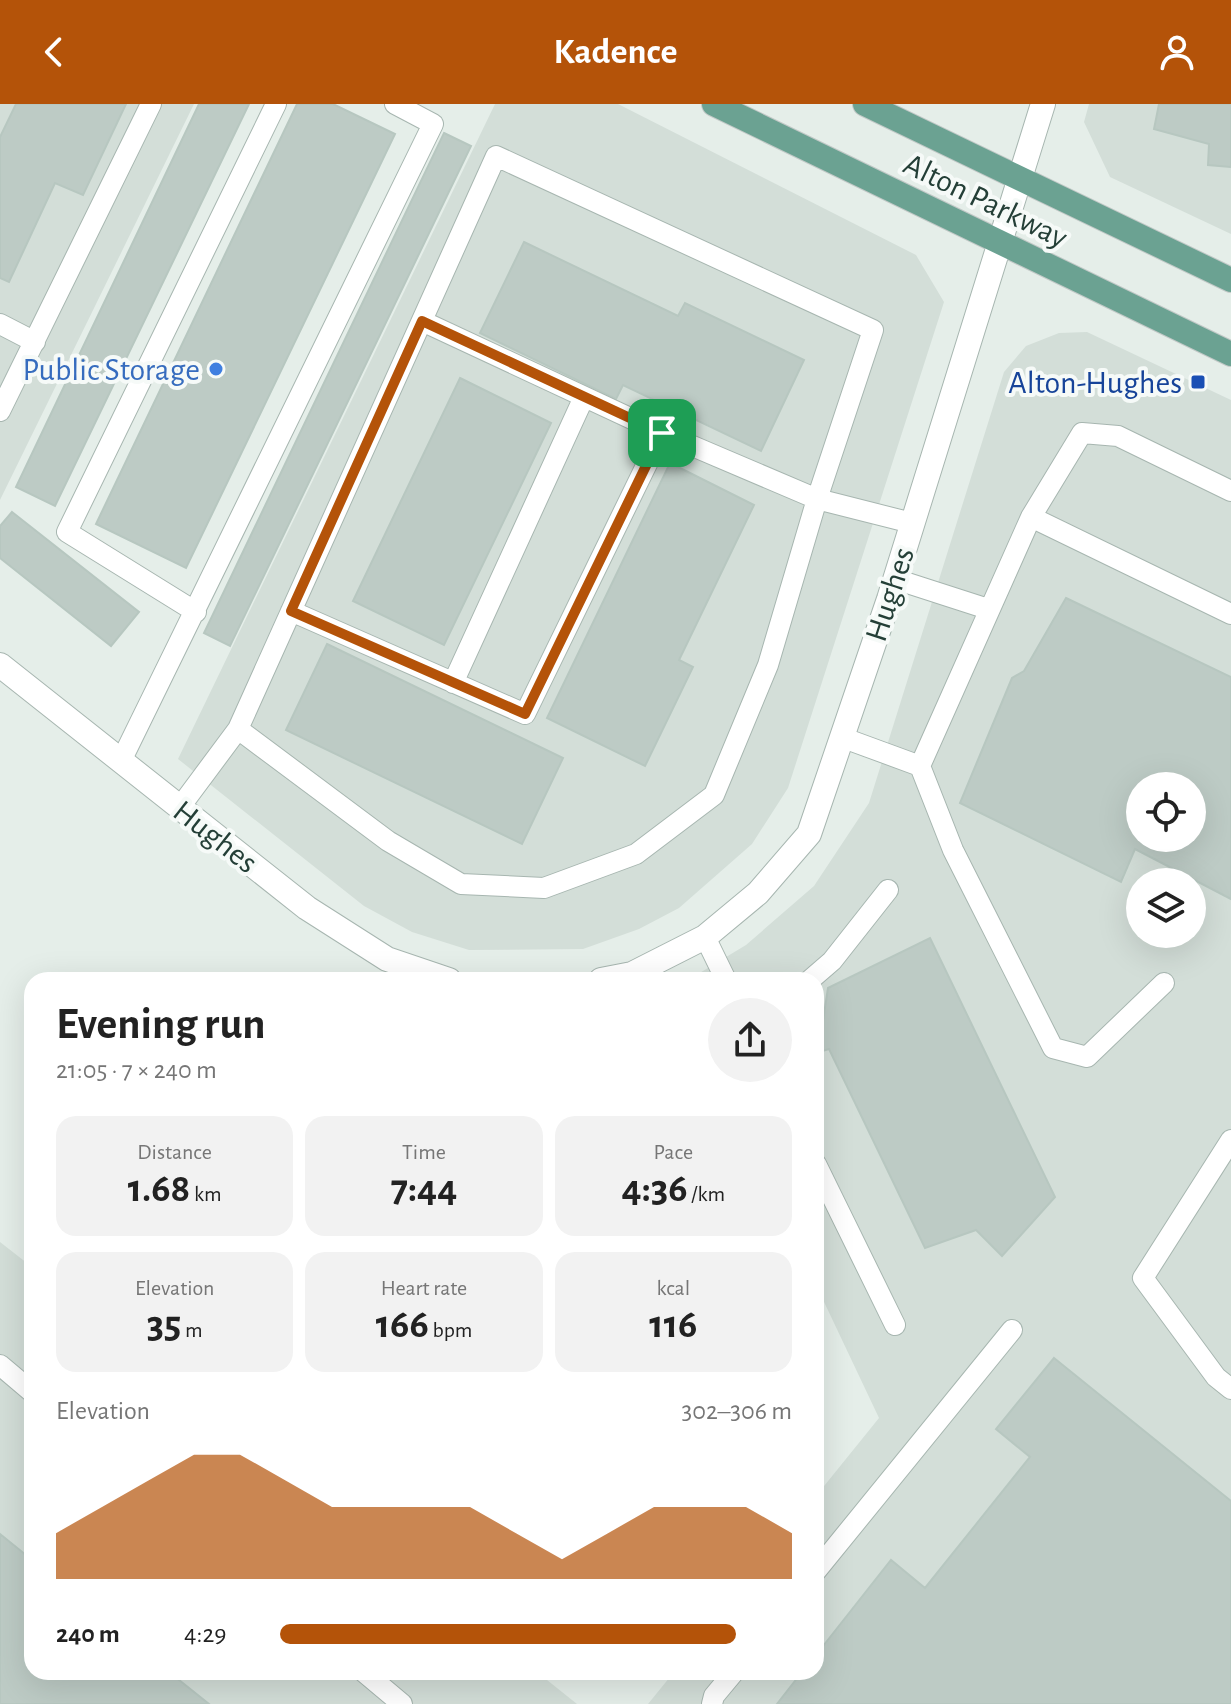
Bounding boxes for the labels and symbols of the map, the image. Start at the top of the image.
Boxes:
street label: Alton Parkway [899,148,1073,254]
place label: Public Storage [22,354,200,386]
marker: Public Storage [207,360,225,378]
place label: Alton-Hughes [1008,367,1182,399]
marker: Alton-Hughes [1189,373,1207,391]
pin [628,399,696,467]
street label: Hughes [860,543,920,645]
street label: Hughes [167,794,263,879]

